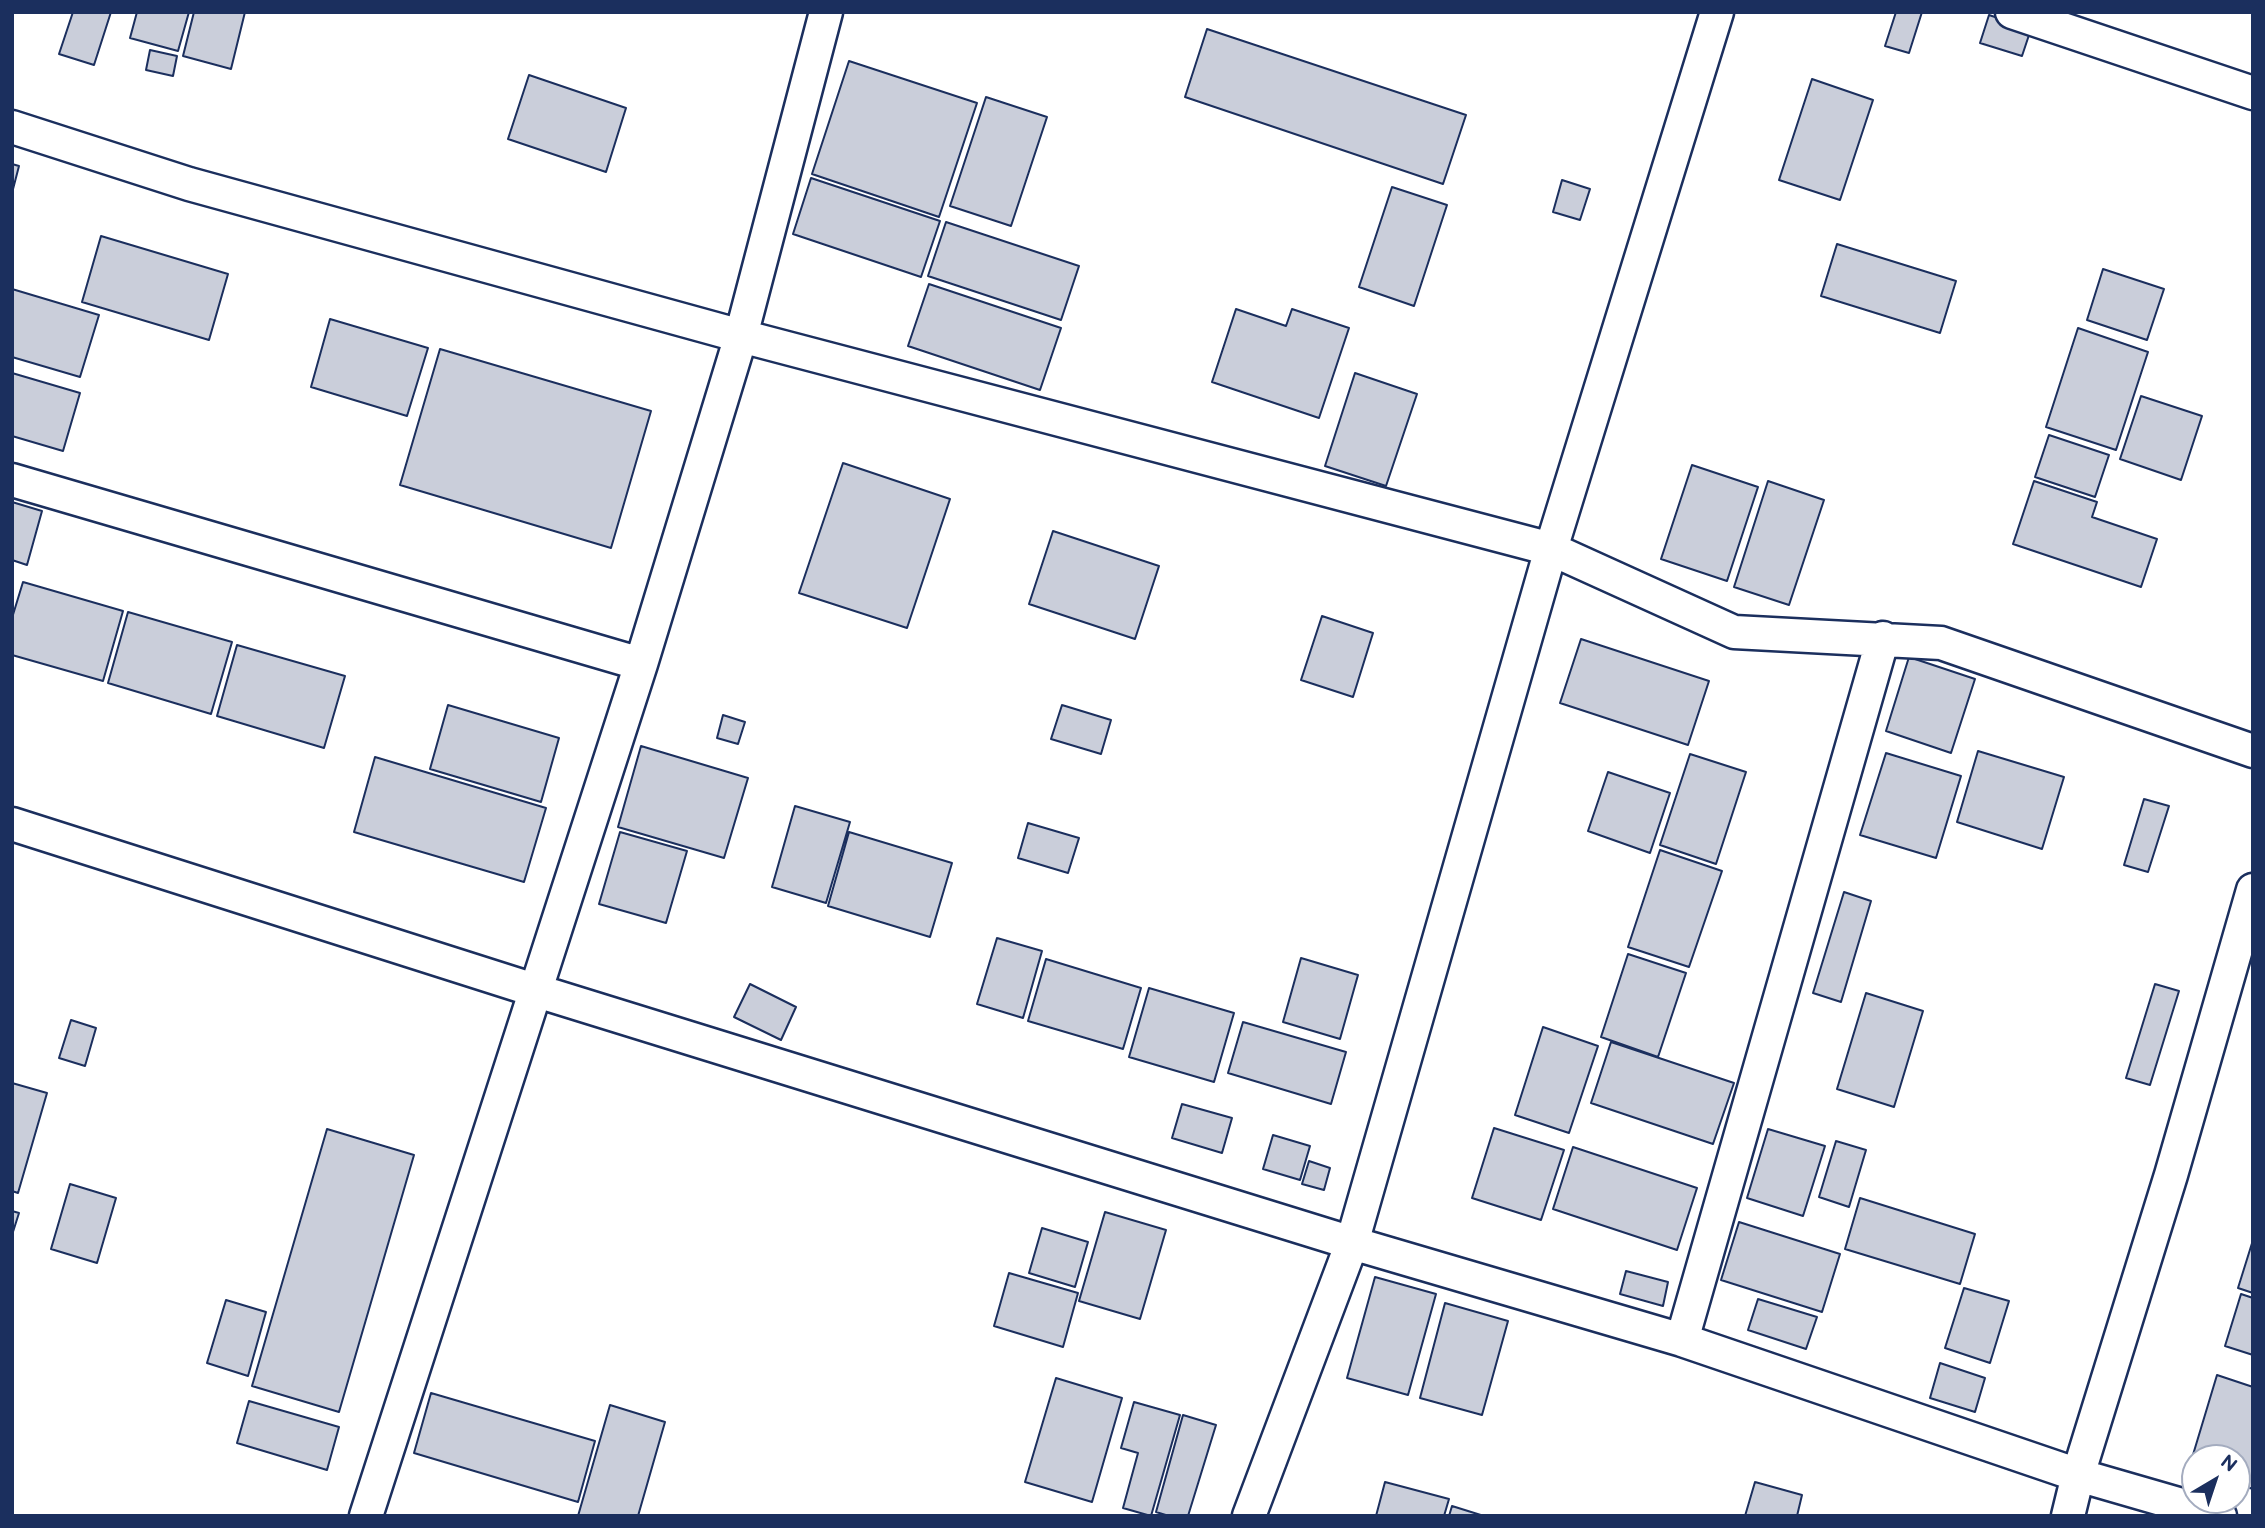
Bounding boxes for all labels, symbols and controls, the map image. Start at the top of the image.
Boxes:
north arrow [2181,1444,2251,1514]
text: N [2215,1450,2241,1477]

